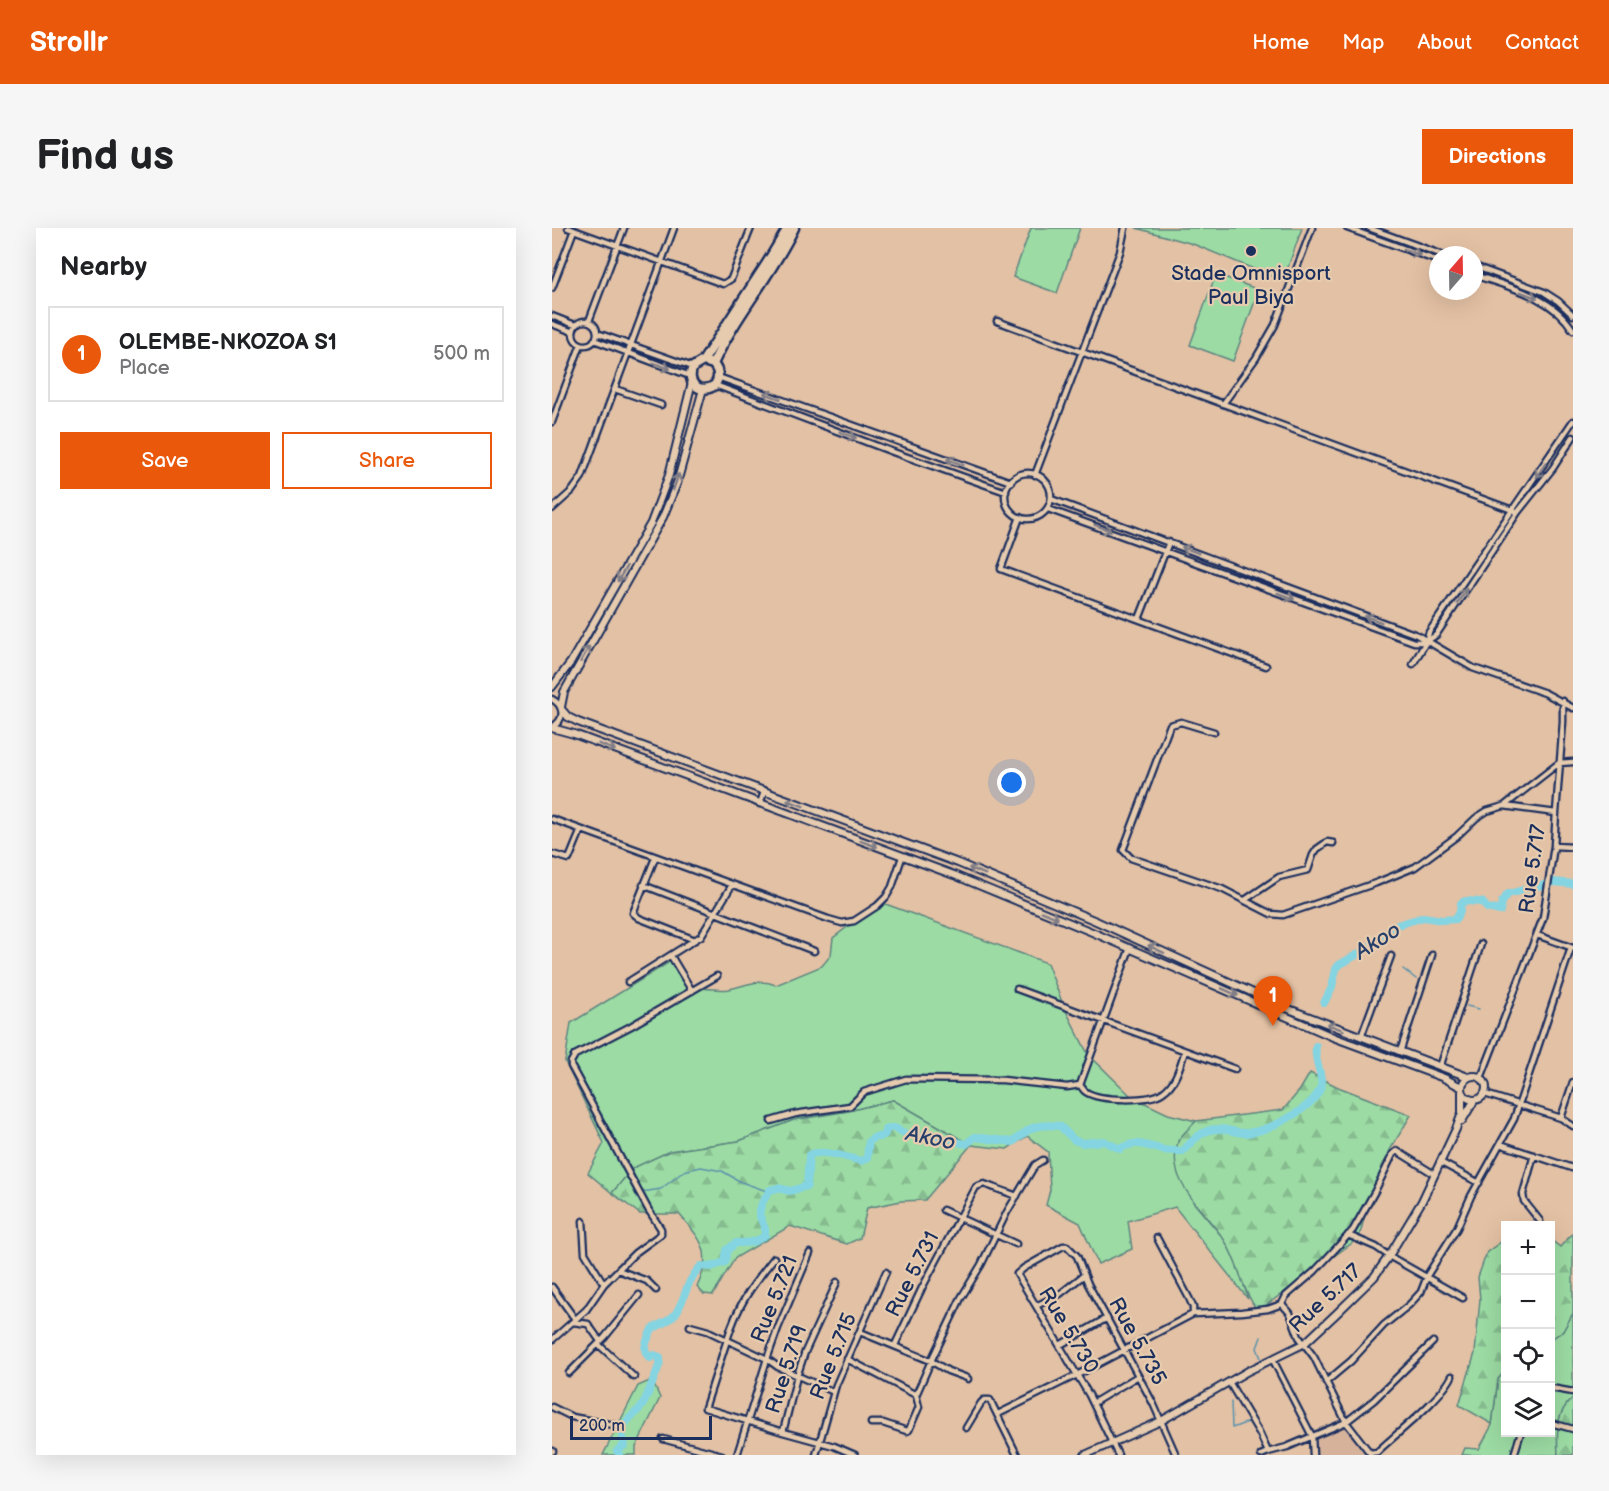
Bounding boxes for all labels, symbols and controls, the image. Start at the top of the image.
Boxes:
text: Strollr [30,26,108,59]
text: Home [1252,30,1309,55]
text: Map [1342,30,1384,55]
text: About [1417,30,1472,55]
text: Contact [1505,30,1579,55]
button: Directions [1422,129,1573,184]
text: Find us [36,131,174,182]
marker: Stade Omnisport Paul Biya [1244,244,1258,258]
north arrow [1429,246,1483,300]
one-way arrow [1402,247,1421,258]
text: Nearby [60,252,147,283]
place label: Stade Omnisport Paul Biya [1171,261,1331,310]
one-way arrow [1519,290,1537,301]
text: OLEMBE-NKOZOA S1 [119,329,337,356]
text: 1 [77,342,86,366]
text: 500 m [433,342,490,366]
text: Place [119,356,170,380]
one-way arrow [652,361,671,372]
one-way arrow [763,390,782,401]
one-way arrow [838,430,857,441]
button: Save [60,432,270,489]
button: Share [282,432,492,489]
one-way arrow [947,456,965,467]
one-way arrow [1535,461,1547,477]
one-way arrow [672,473,683,492]
one-way arrow [1093,524,1112,535]
one-way arrow [1181,544,1200,555]
one-way arrow [616,565,628,582]
one-way arrow [1456,589,1468,605]
one-way arrow [1276,591,1294,602]
one-way arrow [1364,613,1383,624]
one-way arrow [580,646,592,663]
one-way arrow [598,742,616,753]
your location [997,768,1026,797]
one-way arrow [786,797,805,808]
street label: Rue 5.717 [1514,822,1551,915]
one-way arrow [859,840,877,851]
one-way arrow [969,865,987,876]
one-way arrow [1041,910,1059,921]
water label: Akoo [1349,917,1406,966]
one-way arrow [1148,942,1166,954]
pin: 1 [1254,976,1292,1026]
one-way arrow [1220,986,1238,998]
one-way arrow [1326,1021,1344,1032]
water label: Akoo [903,1120,958,1157]
map controls [1501,1221,1555,1437]
button: + [1501,1221,1555,1275]
street label: Rue 5.731 [880,1227,945,1321]
street label: Rue 5.721 [746,1252,803,1346]
street label: Rue 5.717 [1284,1258,1367,1338]
button: − [1501,1275,1555,1329]
street label: Rue 5.730 [1033,1282,1104,1378]
street label: Rue 5.735 [1103,1293,1172,1389]
street label: Rue 5.715 [805,1309,862,1403]
street label: Rue 5.719 [760,1322,812,1417]
button: locate [1501,1329,1555,1383]
button: layers [1501,1383,1555,1437]
scale bar [570,1413,712,1440]
text: 200 m [579,1417,625,1436]

